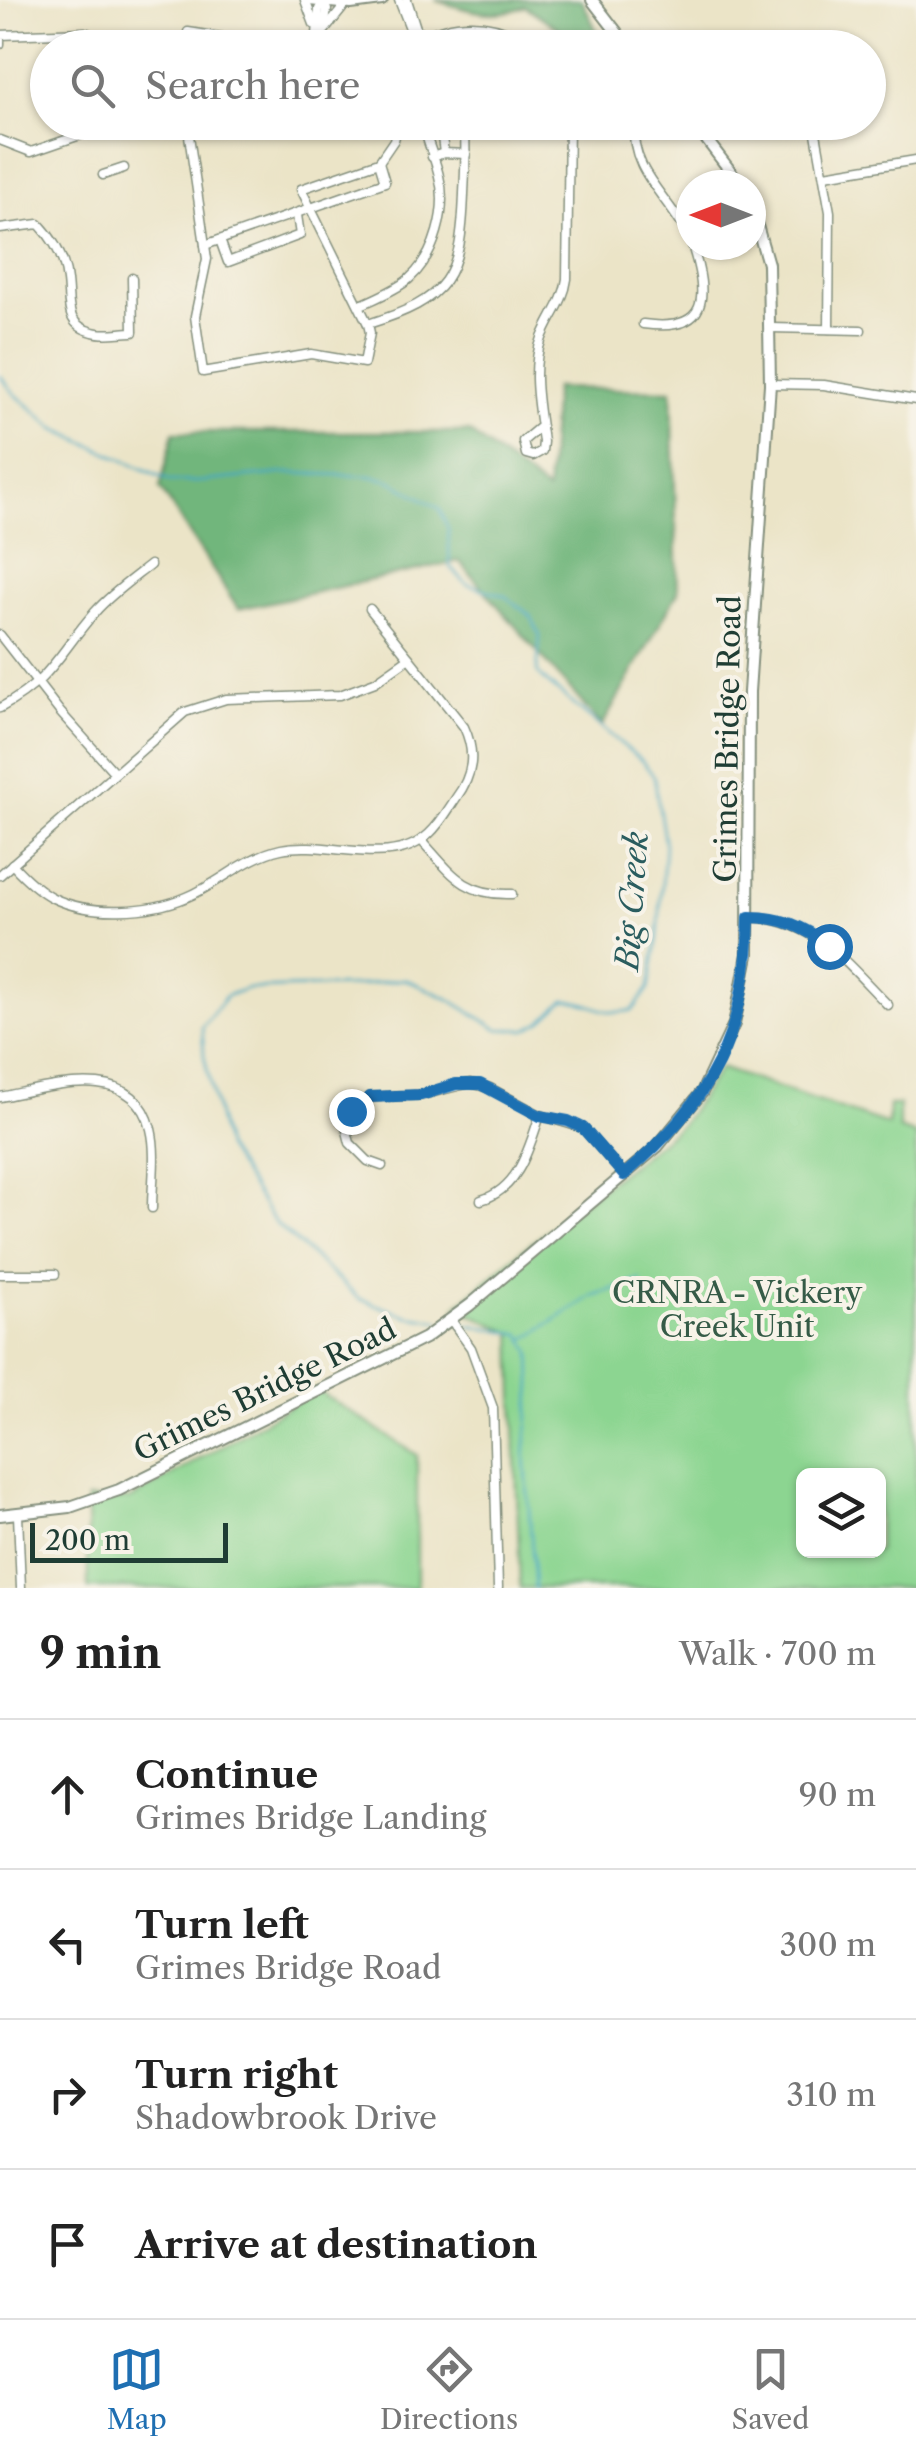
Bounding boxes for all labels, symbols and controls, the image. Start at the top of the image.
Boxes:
search box [30,30,886,140]
icon: search [65,58,120,113]
text: Search here [145,62,360,109]
north arrow [676,170,766,260]
street label: Grimes Bridge Road [706,595,749,883]
water label: Big Creek [607,830,656,975]
route start [807,924,853,970]
route end [329,1089,375,1135]
park label: CRNRA - Vickery Creek Unit [612,1274,862,1345]
street label: Grimes Bridge Road [128,1310,402,1469]
map controls [796,1468,886,1558]
button: layers [796,1468,886,1558]
scale bar [30,1518,228,1562]
text: 200 m [45,1523,130,1557]
text: 9 min [40,1627,161,1679]
text: Walk · 700 m [679,1634,876,1673]
text: Continue [135,1751,318,1798]
icon: ahead [40,1767,95,1822]
text: 90 m [799,1775,876,1814]
text: Grimes Bridge Landing [135,1798,486,1837]
text: Turn left [135,1901,309,1948]
icon: left [40,1917,95,1972]
text: 300 m [779,1925,876,1964]
text: Grimes Bridge Road [135,1948,441,1987]
text: Turn right [135,2051,338,2098]
icon: right [40,2067,95,2122]
text: 310 m [786,2075,876,2114]
text: Shadowbrook Drive [135,2098,437,2137]
icon: arrive [40,2217,95,2272]
text: Arrive at destination [135,2221,538,2268]
tab: Map [107,2342,167,2436]
tab: Directions [380,2342,518,2436]
tab: Saved [732,2342,809,2436]

